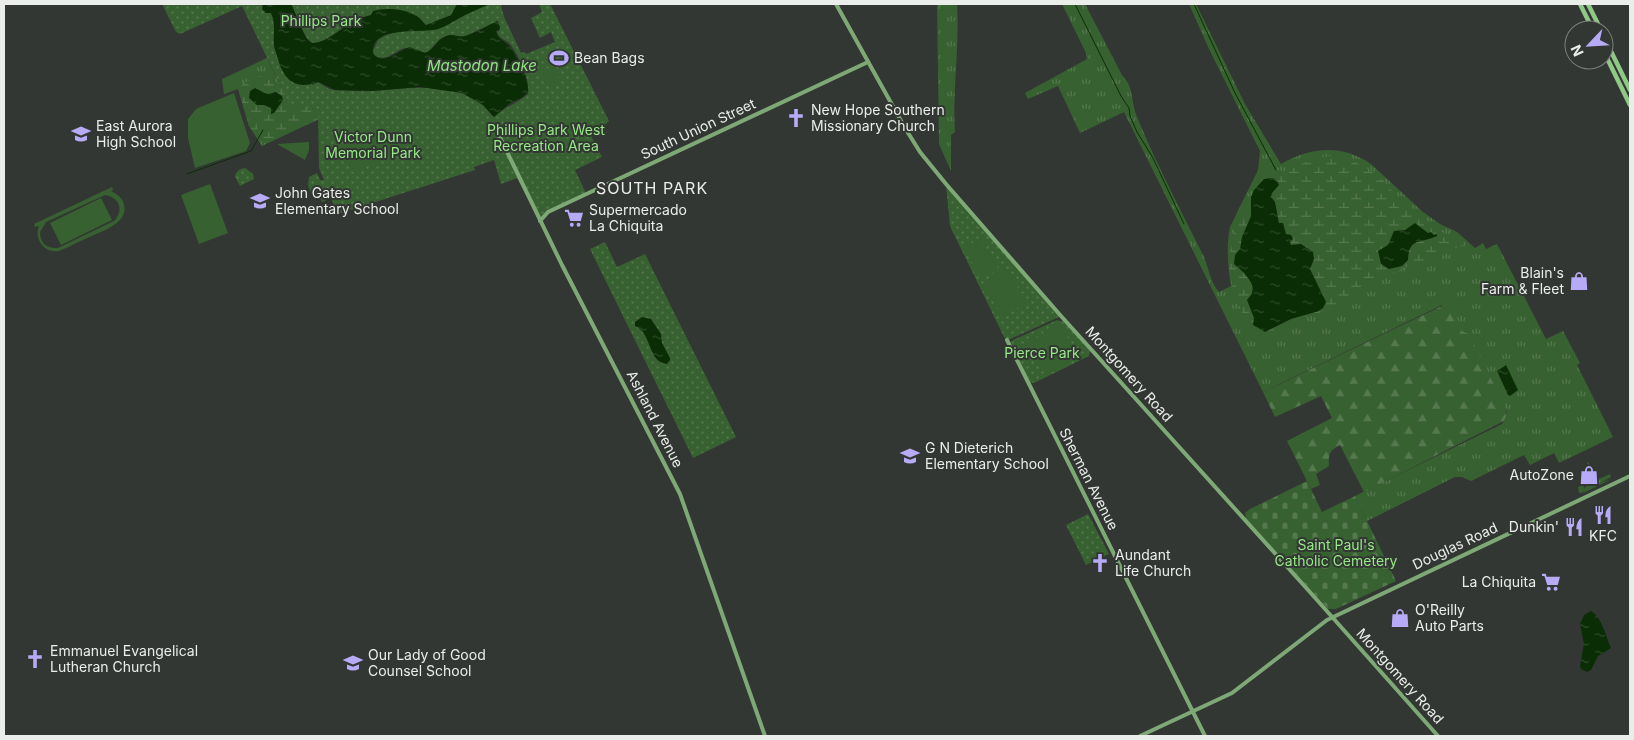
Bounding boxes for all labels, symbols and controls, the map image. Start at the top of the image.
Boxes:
park label: Phillips Park [281,12,362,29]
north arrow [1564,20,1614,70]
text: N [1567,42,1587,59]
sports icon: Bean Bags [548,47,570,69]
place label: Bean Bags [574,49,645,66]
water label: Mastodon Lake [427,56,537,75]
street label: South Union Street [638,94,758,163]
place label: New Hope Southern Missionary Church [811,101,945,134]
church icon: New Hope Southern Missionary Church [785,107,807,129]
place label: East Aurora High School [96,117,176,150]
park label: Phillips Park West Recreation Area [487,121,605,154]
school or university icon: East Aurora High School [70,123,92,145]
park label: Victor Dunn Memorial Park [325,128,421,161]
district label: SOUTH PARK [596,178,708,198]
place label: John Gates Elementary School [275,184,399,217]
school or university icon: John Gates Elementary School [249,190,271,212]
place label: Supermercado La Chiquita [589,201,687,234]
supermarket icon: Supermercado La Chiquita [563,207,585,229]
place label: Blain's Farm & Fleet [1481,264,1564,297]
shop icon: Blain's Farm & Fleet [1568,270,1590,292]
street label: Montgomery Road [1082,323,1177,425]
park label: Pierce Park [1004,344,1080,361]
street label: Ashland Avenue [624,367,687,470]
street label: Sherman Avenue [1056,425,1123,533]
place label: G N Dieterich Elementary School [925,439,1049,472]
school or university icon: G N Dieterich Elementary School [899,445,921,467]
shop icon: AutoZone [1578,464,1600,486]
place label: AutoZone [1510,466,1574,483]
restaurant icon: KFC [1592,504,1614,526]
restaurant icon: Dunkin' [1563,516,1585,538]
street label: Douglas Road [1410,518,1500,573]
place label: Dunkin' [1509,518,1559,535]
place label: KFC [1589,527,1617,544]
park label: Saint Paul's Catholic Cemetery [1275,536,1398,569]
place label: Aundant Life Church [1115,546,1191,579]
church icon: Aundant Life Church [1089,552,1111,574]
supermarket icon: La Chiquita [1540,571,1562,593]
place label: La Chiquita [1462,573,1536,590]
place label: O'Reilly Auto Parts [1415,601,1484,634]
shop icon: O'Reilly Auto Parts [1389,607,1411,629]
street label: Montgomery Road [1353,625,1448,727]
place label: Emmanuel Evangelical Lutheran Church [50,642,198,675]
place label: Our Lady of Good Counsel School [368,646,486,679]
church icon: Emmanuel Evangelical Lutheran Church [24,648,46,670]
school or university icon: Our Lady of Good Counsel School [342,652,364,674]

